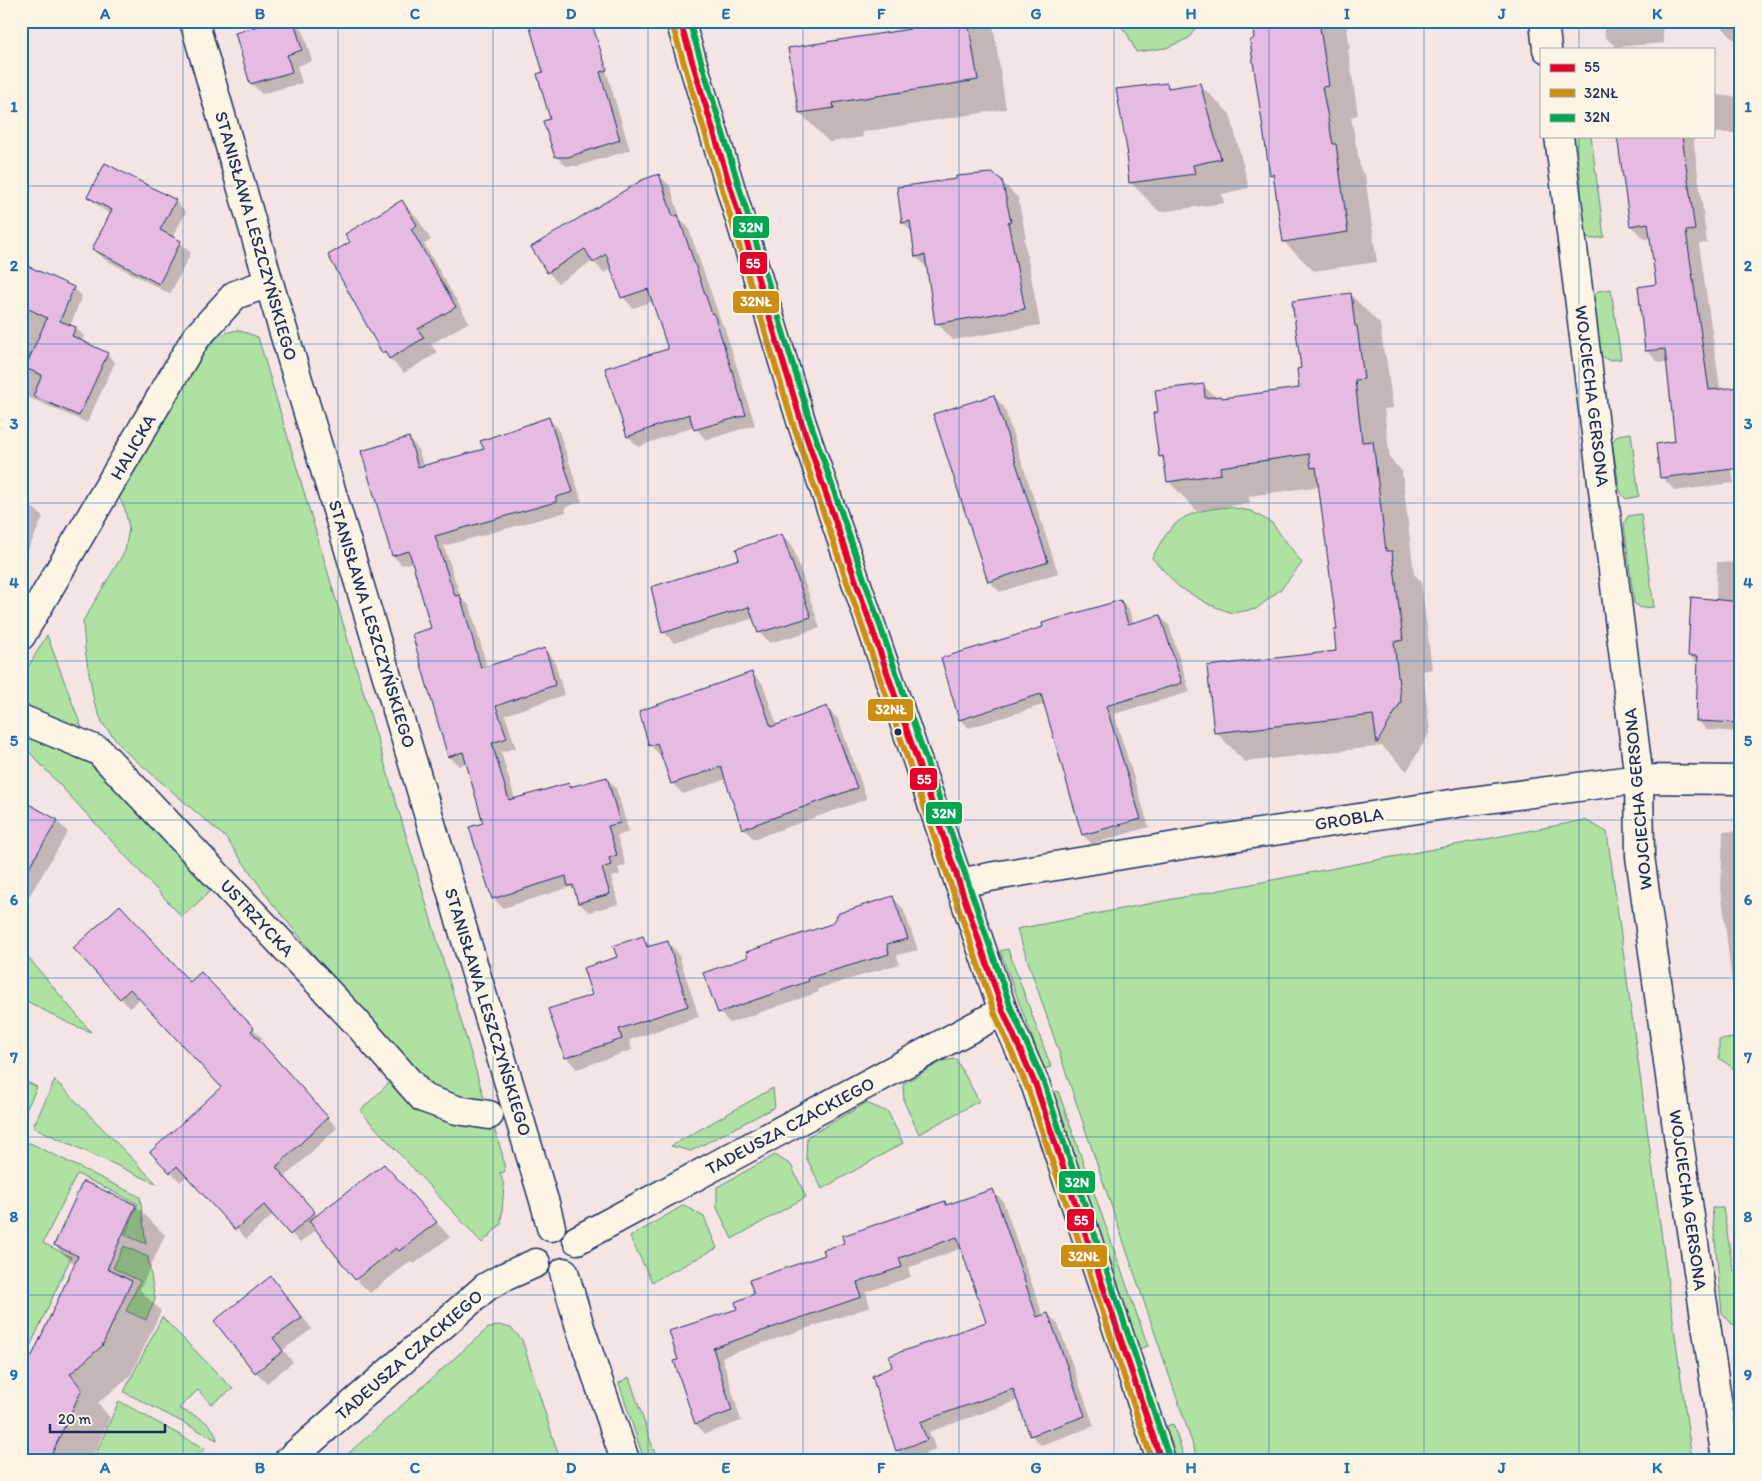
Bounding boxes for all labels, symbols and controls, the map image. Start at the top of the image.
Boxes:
text: A [99,4,111,23]
text: B [255,4,266,23]
text: C [410,4,421,23]
text: D [566,4,577,23]
text: E [722,4,731,23]
text: F [877,4,886,23]
text: G [1030,4,1042,23]
text: H [1185,4,1197,23]
text: I [1344,4,1350,23]
text: J [1497,4,1506,23]
text: K [1652,4,1663,23]
legend [1540,48,1714,138]
text: 55 [1584,58,1600,76]
text: 32NŁ [1584,84,1618,102]
text: 1 [10,97,18,116]
text: 1 [1744,97,1752,116]
text: 32N [1584,108,1610,126]
street label: STANISŁAWA LESZCZYŃSKIEGO [210,109,302,363]
line badge: 32N [732,215,770,239]
text: 32N [739,219,763,236]
line badge: 55 [739,251,768,275]
text: 55 [746,255,761,272]
text: 2 [10,256,19,275]
text: 2 [1744,256,1753,275]
line badge: 32NŁ [732,290,780,314]
text: 32NŁ [740,293,773,310]
street label: WOJCIECHA GERSONA [1570,304,1614,488]
street label: HALICKA [105,410,161,484]
text: 3 [10,414,19,433]
text: 3 [1744,414,1753,433]
street label: STANISŁAWA LESZCZYŃSKIEGO [324,497,420,751]
text: 4 [9,573,19,592]
text: 4 [1743,573,1753,592]
line badge: 32NŁ [867,698,914,722]
text: 32NŁ [875,701,908,718]
street label: WOJCIECHA GERSONA [1619,707,1657,891]
unlabelled marker [893,727,903,737]
text: 5 [10,731,19,750]
text: 5 [1744,731,1753,750]
line badge: 55 [909,767,938,791]
text: 55 [917,771,932,788]
line badge: 32N [925,801,963,825]
street label: GROBLA [1313,803,1385,835]
text: 32N [932,805,956,822]
street label: USTRZYCKA [215,875,299,962]
street label: STANISŁAWA LESZCZYŃSKIEGO [440,885,536,1139]
text: 6 [10,890,19,909]
text: 6 [1744,890,1753,909]
text: 7 [9,1048,18,1067]
text: 7 [1743,1048,1752,1067]
street label: TADEUSZA CZACKIEGO [702,1072,878,1180]
street label: WOJCIECHA GERSONA [1664,1108,1712,1292]
line badge: 32N [1058,1170,1096,1194]
text: 32N [1065,1174,1089,1191]
text: 8 [10,1207,19,1226]
text: 8 [1744,1207,1753,1226]
line badge: 55 [1066,1208,1095,1232]
text: 55 [1074,1212,1089,1229]
line badge: 32NŁ [1060,1244,1108,1268]
text: 32NŁ [1068,1248,1101,1265]
street label: TADEUSZA CZACKIEGO [331,1285,487,1425]
text: 9 [10,1365,18,1384]
text: 9 [1744,1365,1752,1384]
scale bar [50,1401,165,1433]
text: 20 m [58,1410,92,1428]
text: A [99,1458,111,1477]
text: B [255,1458,266,1477]
text: C [410,1458,421,1477]
text: D [566,1458,577,1477]
text: E [722,1458,731,1477]
text: F [877,1458,886,1477]
text: G [1030,1458,1042,1477]
text: H [1185,1458,1197,1477]
text: I [1344,1458,1350,1477]
text: J [1497,1458,1506,1477]
text: K [1652,1458,1663,1477]

